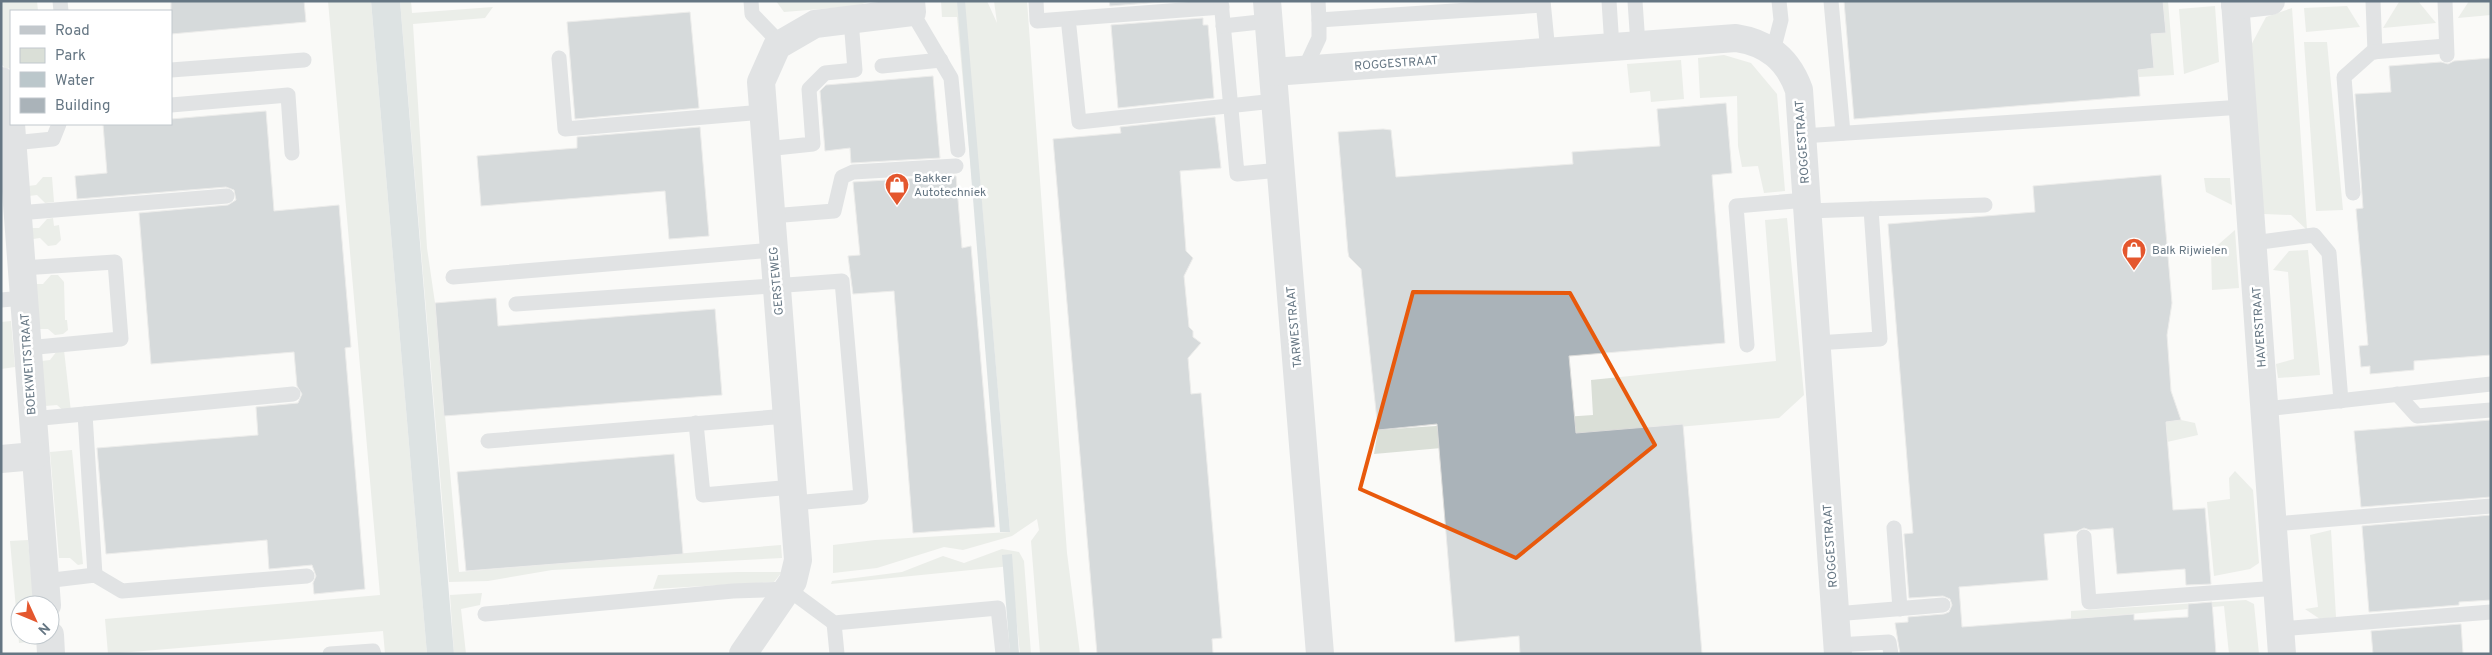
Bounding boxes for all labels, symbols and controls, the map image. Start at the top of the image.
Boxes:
legend [10,10,172,125]
text: Road [55,22,90,41]
text: Park [55,47,86,66]
street label: ROGGESTRAAT [1354,53,1438,75]
text: Water [55,72,95,91]
text: Building [55,97,110,116]
street label: ROGGESTRAAT [1792,100,1814,184]
place label: Bakker Autotechniek [914,171,986,201]
shop icon: Bakker Autotechniek [884,172,910,206]
shop icon: Balk Rijwielen [2121,237,2147,271]
place label: Balk Rijwielen [2152,243,2228,259]
street label: GERSTEWEG [766,246,788,316]
street label: TARWESTRAAT [1283,285,1307,368]
street label: HAVERSTRAAT [2249,286,2271,368]
street label: BOEKWEITSTRAAT [17,312,41,416]
street label: ROGGESTRAAT [1820,504,1842,588]
north arrow [10,595,60,645]
text: N [34,618,53,638]

